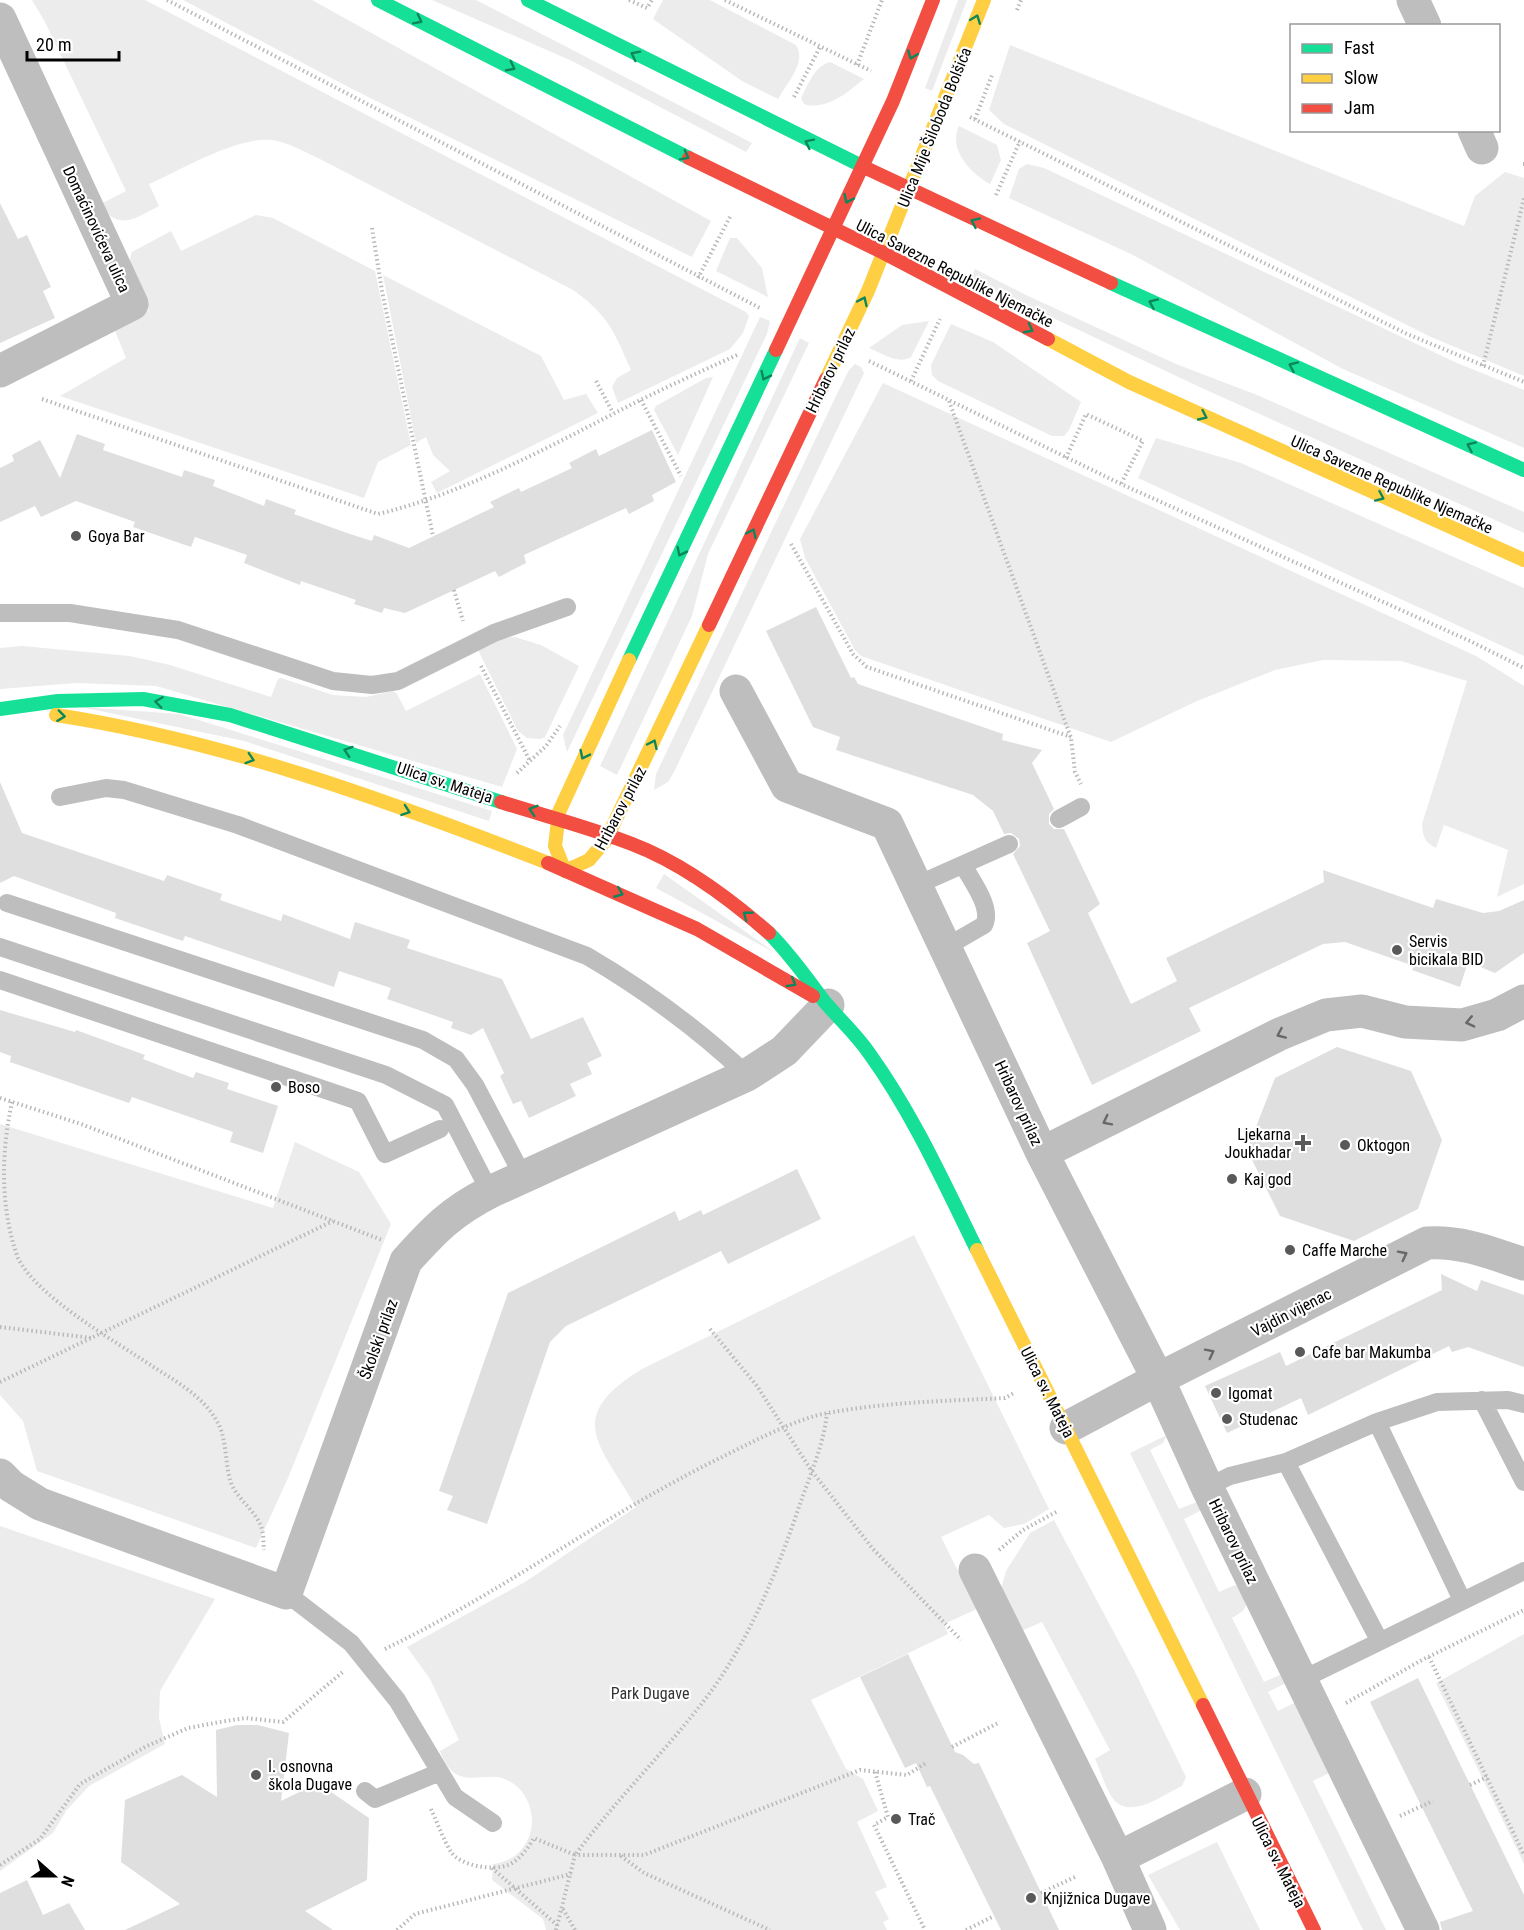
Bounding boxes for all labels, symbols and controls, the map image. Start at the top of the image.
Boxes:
one-way arrow [412,13,423,25]
one-way arrow [969,14,982,25]
scale bar [27,24,118,62]
legend [1290,24,1500,132]
text: 20 m [36,34,71,55]
text: Fast [1344,37,1375,58]
street label: Ulica Mije Šiloboda Bolšića [894,44,975,210]
one-way arrow [907,48,919,59]
one-way arrow [631,51,641,62]
one-way arrow [504,60,515,72]
text: Slow [1344,67,1379,88]
text: Jam [1344,97,1375,118]
one-way arrow [805,138,816,150]
one-way arrow [678,148,689,160]
street label: Domaćinovićeva ulica [59,163,134,295]
one-way arrow [843,192,855,203]
street label: Ulica Savezne Republike Njemačke [853,215,1057,332]
one-way arrow [971,218,982,230]
one-way arrow [855,296,867,307]
one-way arrow [1148,298,1159,310]
one-way arrow [1022,322,1033,333]
street label: Hribarov prilaz [802,325,859,416]
one-way arrow [1288,361,1299,373]
one-way arrow [761,370,773,381]
one-way arrow [1196,409,1207,421]
street label: Ulica Savezne Republike Njemačke [1288,431,1496,538]
one-way arrow [1466,441,1477,453]
one-way arrow [1374,490,1385,502]
place label: Goya Bar [88,527,145,546]
one-way arrow [745,528,757,539]
marker: Goya Bar [69,529,83,543]
one-way arrow [676,545,688,556]
one-way arrow [155,696,164,708]
one-way arrow [56,709,65,722]
one-way arrow [645,739,657,750]
one-way arrow [343,746,353,758]
one-way arrow [579,749,591,760]
one-way arrow [244,752,255,764]
street label: Ulica sv. Mateja [395,758,495,807]
street label: Hribarov prilaz [590,763,650,853]
one-way arrow [400,804,411,817]
one-way arrow [528,805,539,817]
one-way arrow [613,886,624,898]
one-way arrow [743,911,754,922]
place label: Servis bicikala BID [1409,932,1483,969]
marker: Servis bicikala BID [1390,943,1404,957]
one-way arrow [786,976,796,987]
one-way arrow [1465,1015,1475,1028]
one-way arrow [1276,1026,1287,1038]
street label: Hribarov prilaz [991,1058,1047,1149]
place label: Boso [288,1078,320,1097]
marker: Boso [269,1080,283,1094]
one-way arrow [1102,1114,1113,1125]
place label: Ljekarna Joukhadar [1224,1125,1291,1162]
marker: Ljekarna Joukhadar [1296,1136,1310,1150]
place label: Oktogon [1357,1136,1410,1155]
marker: Oktogon [1338,1138,1352,1152]
place label: Kaj god [1244,1170,1292,1189]
marker: Kaj god [1225,1172,1239,1186]
place label: Caffe Marche [1302,1241,1387,1260]
marker: Caffe Marche [1283,1243,1297,1257]
one-way arrow [1396,1251,1407,1262]
street label: Vajdin vijenac [1248,1284,1334,1341]
street label: Školski prilaz [355,1297,402,1382]
place label: Cafe bar Makumba [1312,1343,1431,1362]
street label: Ulica sv. Mateja [1017,1344,1079,1441]
marker: Cafe bar Makumba [1293,1345,1307,1359]
one-way arrow [1204,1348,1215,1360]
place label: Igomat [1228,1384,1273,1403]
marker: Igomat [1209,1386,1223,1400]
place label: Studenac [1239,1410,1298,1429]
marker: Studenac [1220,1412,1234,1426]
street label: Hribarov prilaz [1205,1496,1262,1587]
park label: Park Dugave [611,1684,689,1703]
place label: I. osnovna škola Dugave [268,1757,352,1794]
marker: I. osnovna škola Dugave [249,1768,263,1782]
place label: Trač [908,1810,935,1829]
marker: Trač [889,1812,903,1826]
street label: Ulica sv. Mateja [1248,1814,1310,1911]
north arrow [24,1846,84,1906]
text: N [57,1873,78,1889]
place label: Knjižnica Dugave [1043,1889,1150,1908]
marker: Knjižnica Dugave [1024,1891,1038,1905]

